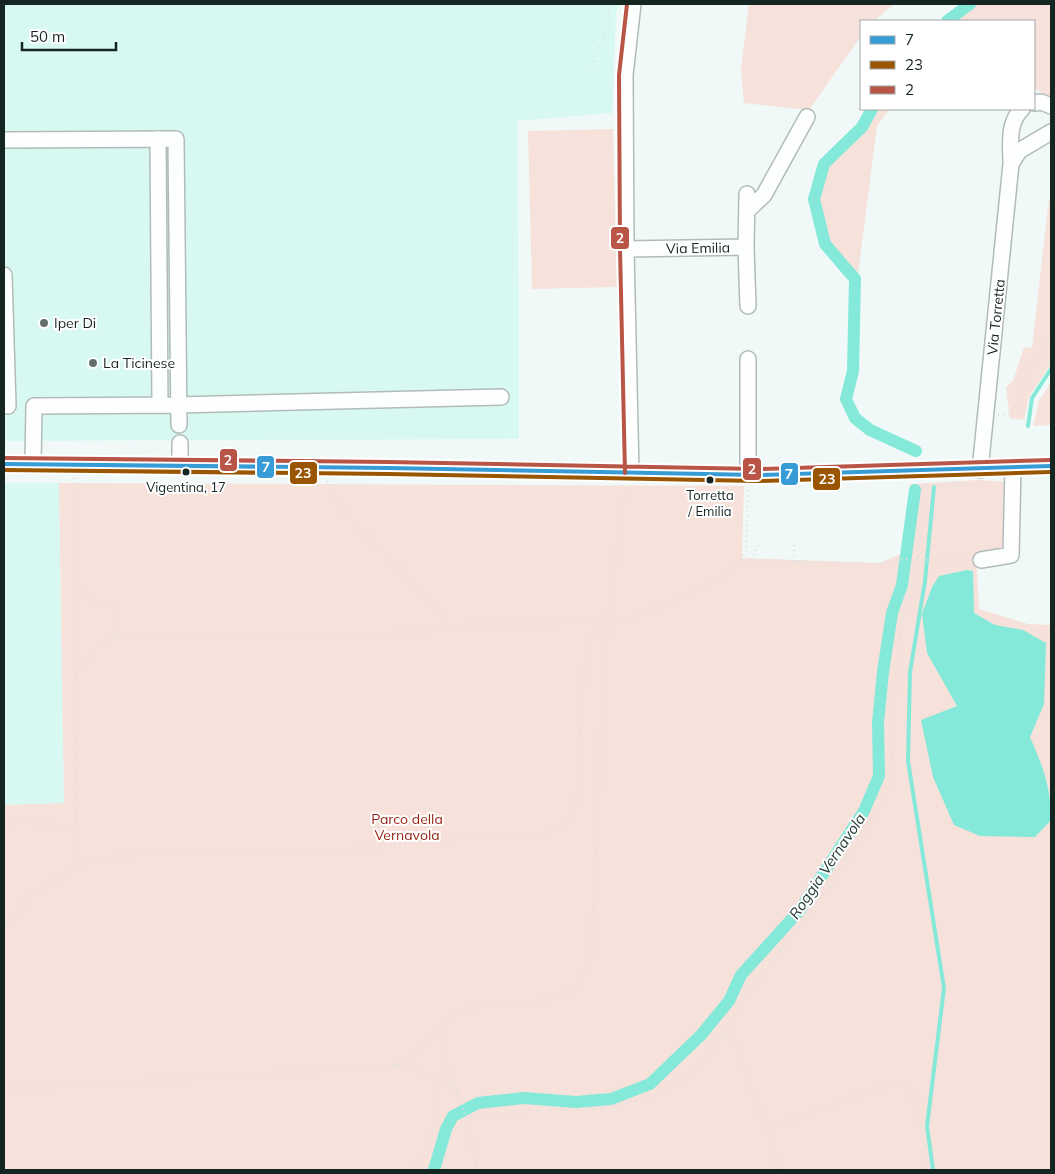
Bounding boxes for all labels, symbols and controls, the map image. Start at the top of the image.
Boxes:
scale bar [22,20,116,52]
legend [860,20,1035,110]
text: 50 m [30,27,65,46]
text: 7 [905,30,914,49]
text: 23 [905,55,923,74]
text: 2 [905,80,914,99]
line badge: 2 [610,226,630,250]
text: 2 [616,229,624,247]
street label: Via Emilia [666,238,730,258]
street label: Via Torretta [983,278,1009,356]
place label: Iper Di [54,314,96,332]
marker: Iper Di [38,317,50,329]
place label: La Ticinese [103,354,175,372]
marker: La Ticinese [87,357,99,369]
line badge: 2 [219,448,238,472]
text: 2 [224,451,232,469]
line badge: 7 [256,455,275,479]
line badge: 2 [742,457,762,481]
text: 7 [262,458,270,476]
text: 2 [748,460,756,478]
line badge: 23 [289,461,318,485]
line badge: 7 [780,462,799,486]
text: 23 [295,464,311,482]
text: 7 [785,465,793,483]
marker: Vigentina, 17 [181,467,191,477]
line badge: 23 [812,467,841,491]
text: 23 [819,470,835,488]
marker: Torretta / Emilia [705,475,715,485]
place label: Vigentina, 17 [146,479,226,495]
place label: Torretta / Emilia [686,487,734,519]
park label: Parco della Vernavola [371,810,443,844]
water label: Roggia Vernavola [785,810,869,922]

